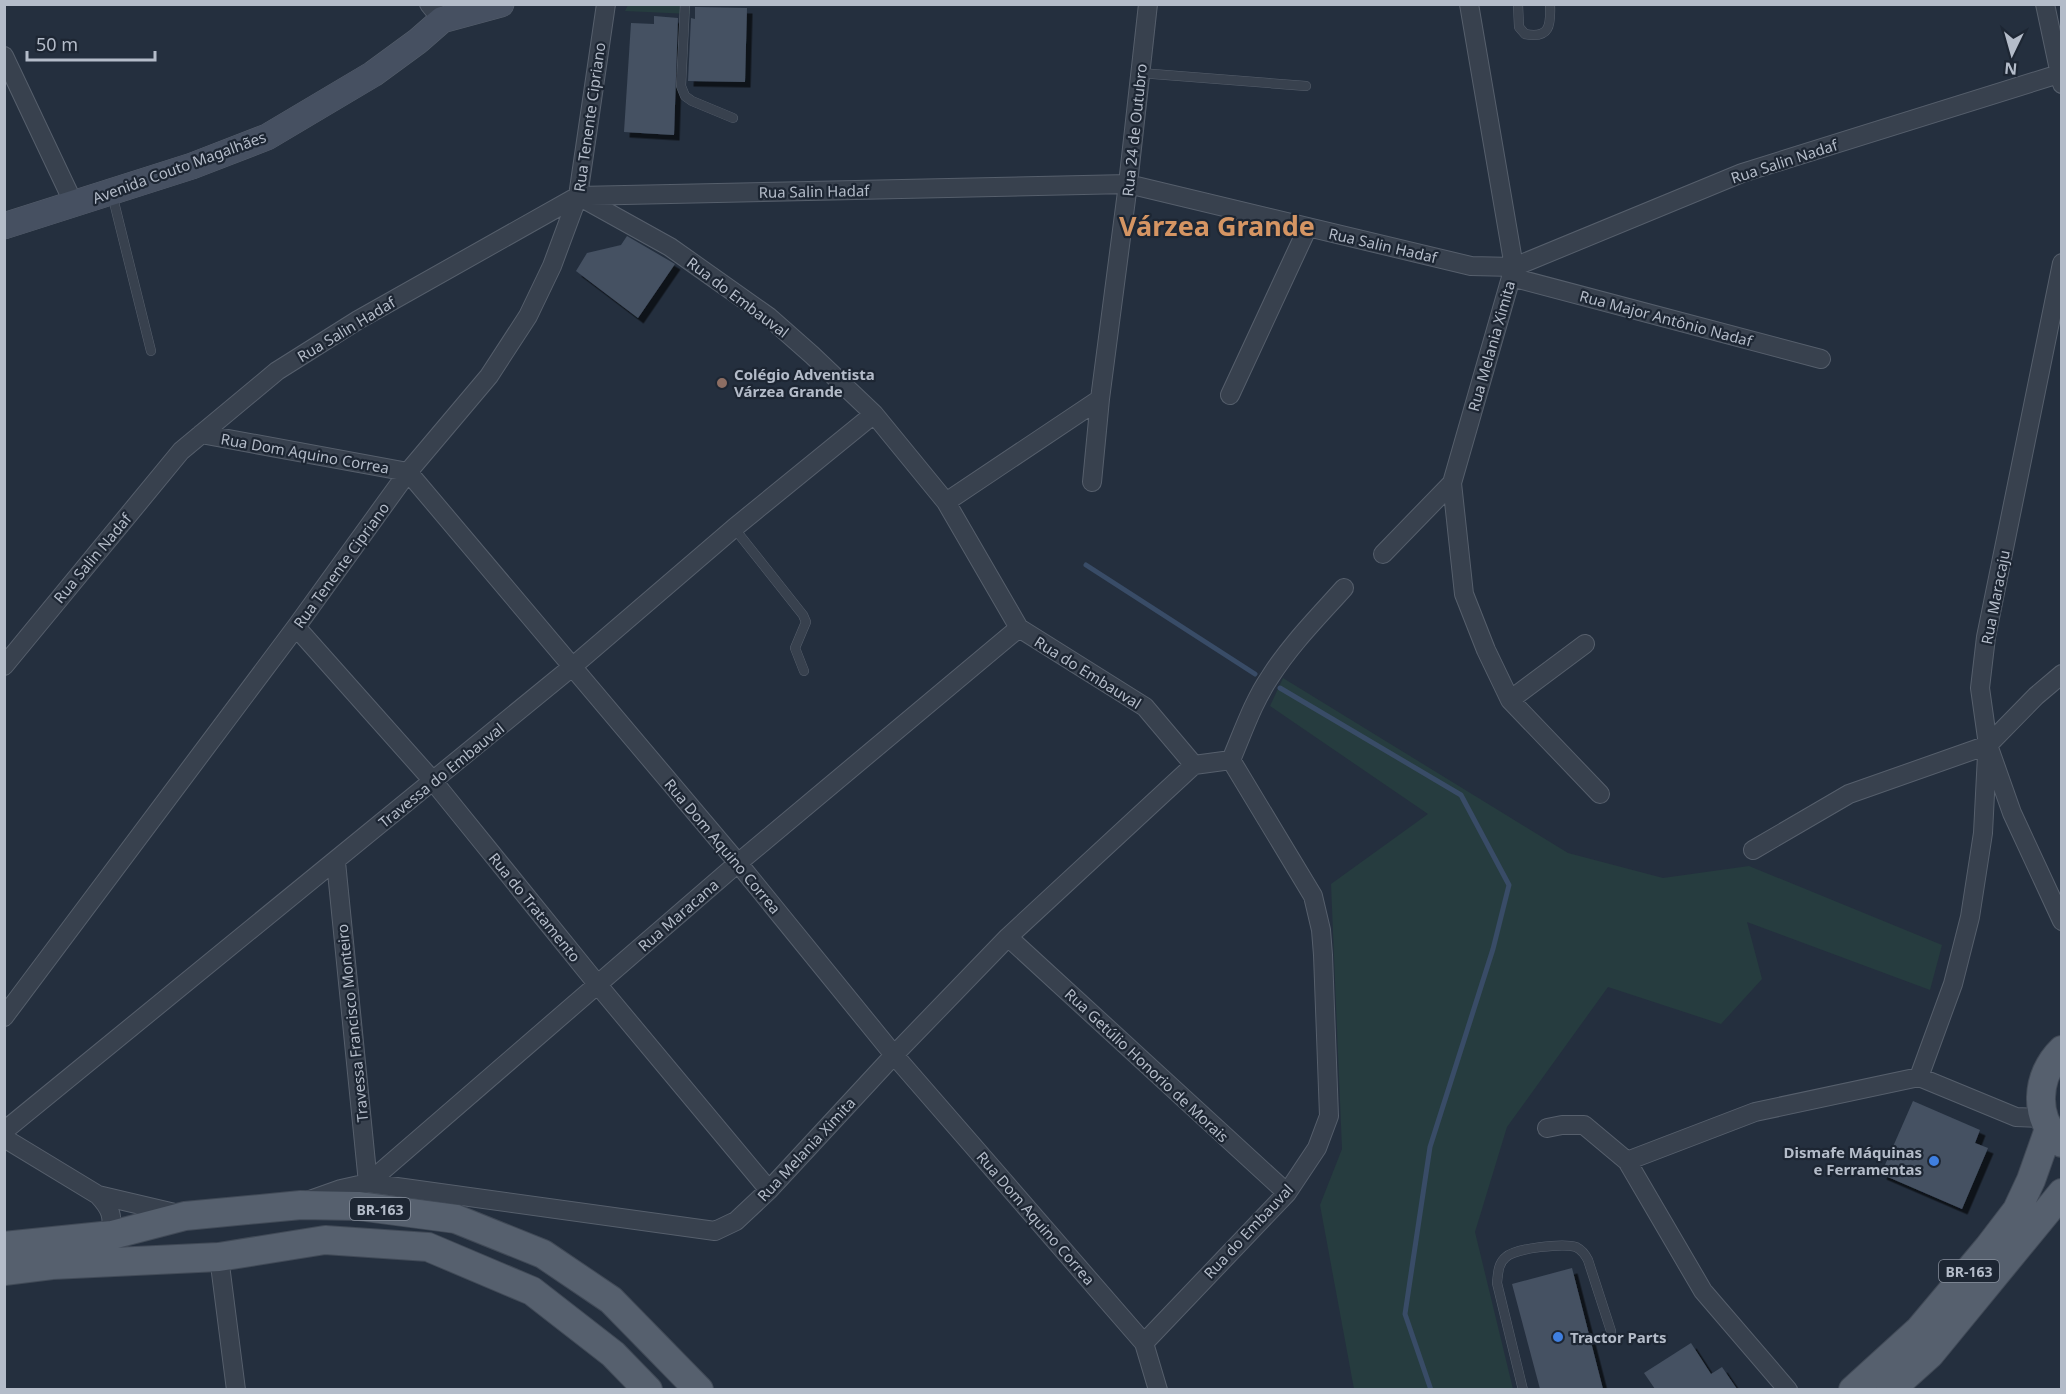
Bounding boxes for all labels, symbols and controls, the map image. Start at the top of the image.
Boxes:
scale bar [27,24,154,62]
north arrow [1982,24,2042,84]
text: 50 m [36,32,78,56]
street label: Rua Tenente Cipriano [569,41,609,193]
text: N [2003,57,2018,80]
street label: Rua 24 de Outubro [1117,63,1151,197]
street label: Avenida Couto Magalhães [89,126,269,208]
street label: Rua Salin Nadaf [1728,134,1841,188]
street label: Rua Salin Hadaf [758,180,870,202]
district label: Várzea Grande [1119,207,1315,244]
street label: Rua Salin Hadaf [1327,223,1440,267]
street label: Rua do Embauval [683,252,793,342]
street label: Rua Melania Ximita [1463,278,1519,414]
street label: Rua Major Antônio Nadaf [1577,285,1755,351]
street label: Rua Salin Hadaf [293,291,399,366]
place label: Colégio Adventista Várzea Grande [734,364,875,401]
marker: Colégio Adventista Várzea Grande [715,376,729,390]
street label: Rua Dom Aquino Correa [219,428,391,478]
street label: Rua Tenente Cipriano [289,498,393,632]
street label: Rua Salin Nadaf [49,508,136,607]
street label: Rua Maracaju [1976,548,2014,646]
street label: Rua do Embauval [1031,631,1145,713]
street label: Travessa do Embauval [374,718,508,832]
street label: Rua Dom Aquino Correa [661,774,785,918]
street label: Rua do Tratamento [485,848,585,966]
street label: Rua Maracana [633,874,723,956]
street label: Travessa Francisco Monteiro [332,923,372,1123]
street label: Rua Getúlio Honorio de Morais [1061,984,1233,1146]
street label: Rua Melania Ximita [753,1093,859,1205]
place label: Dismafe Máquinas e Ferramentas [1784,1142,1922,1179]
street label: Rua Dom Aquino Correa [972,1147,1100,1289]
marker: Dismafe Máquinas e Ferramentas [1927,1154,1941,1168]
street label: Rua do Embauval [1199,1179,1297,1283]
road number: BR-163 [350,1198,410,1220]
road number: BR-163 [1939,1260,1999,1282]
place label: Tractor Parts [1570,1327,1667,1347]
marker: Tractor Parts [1551,1330,1565,1344]

